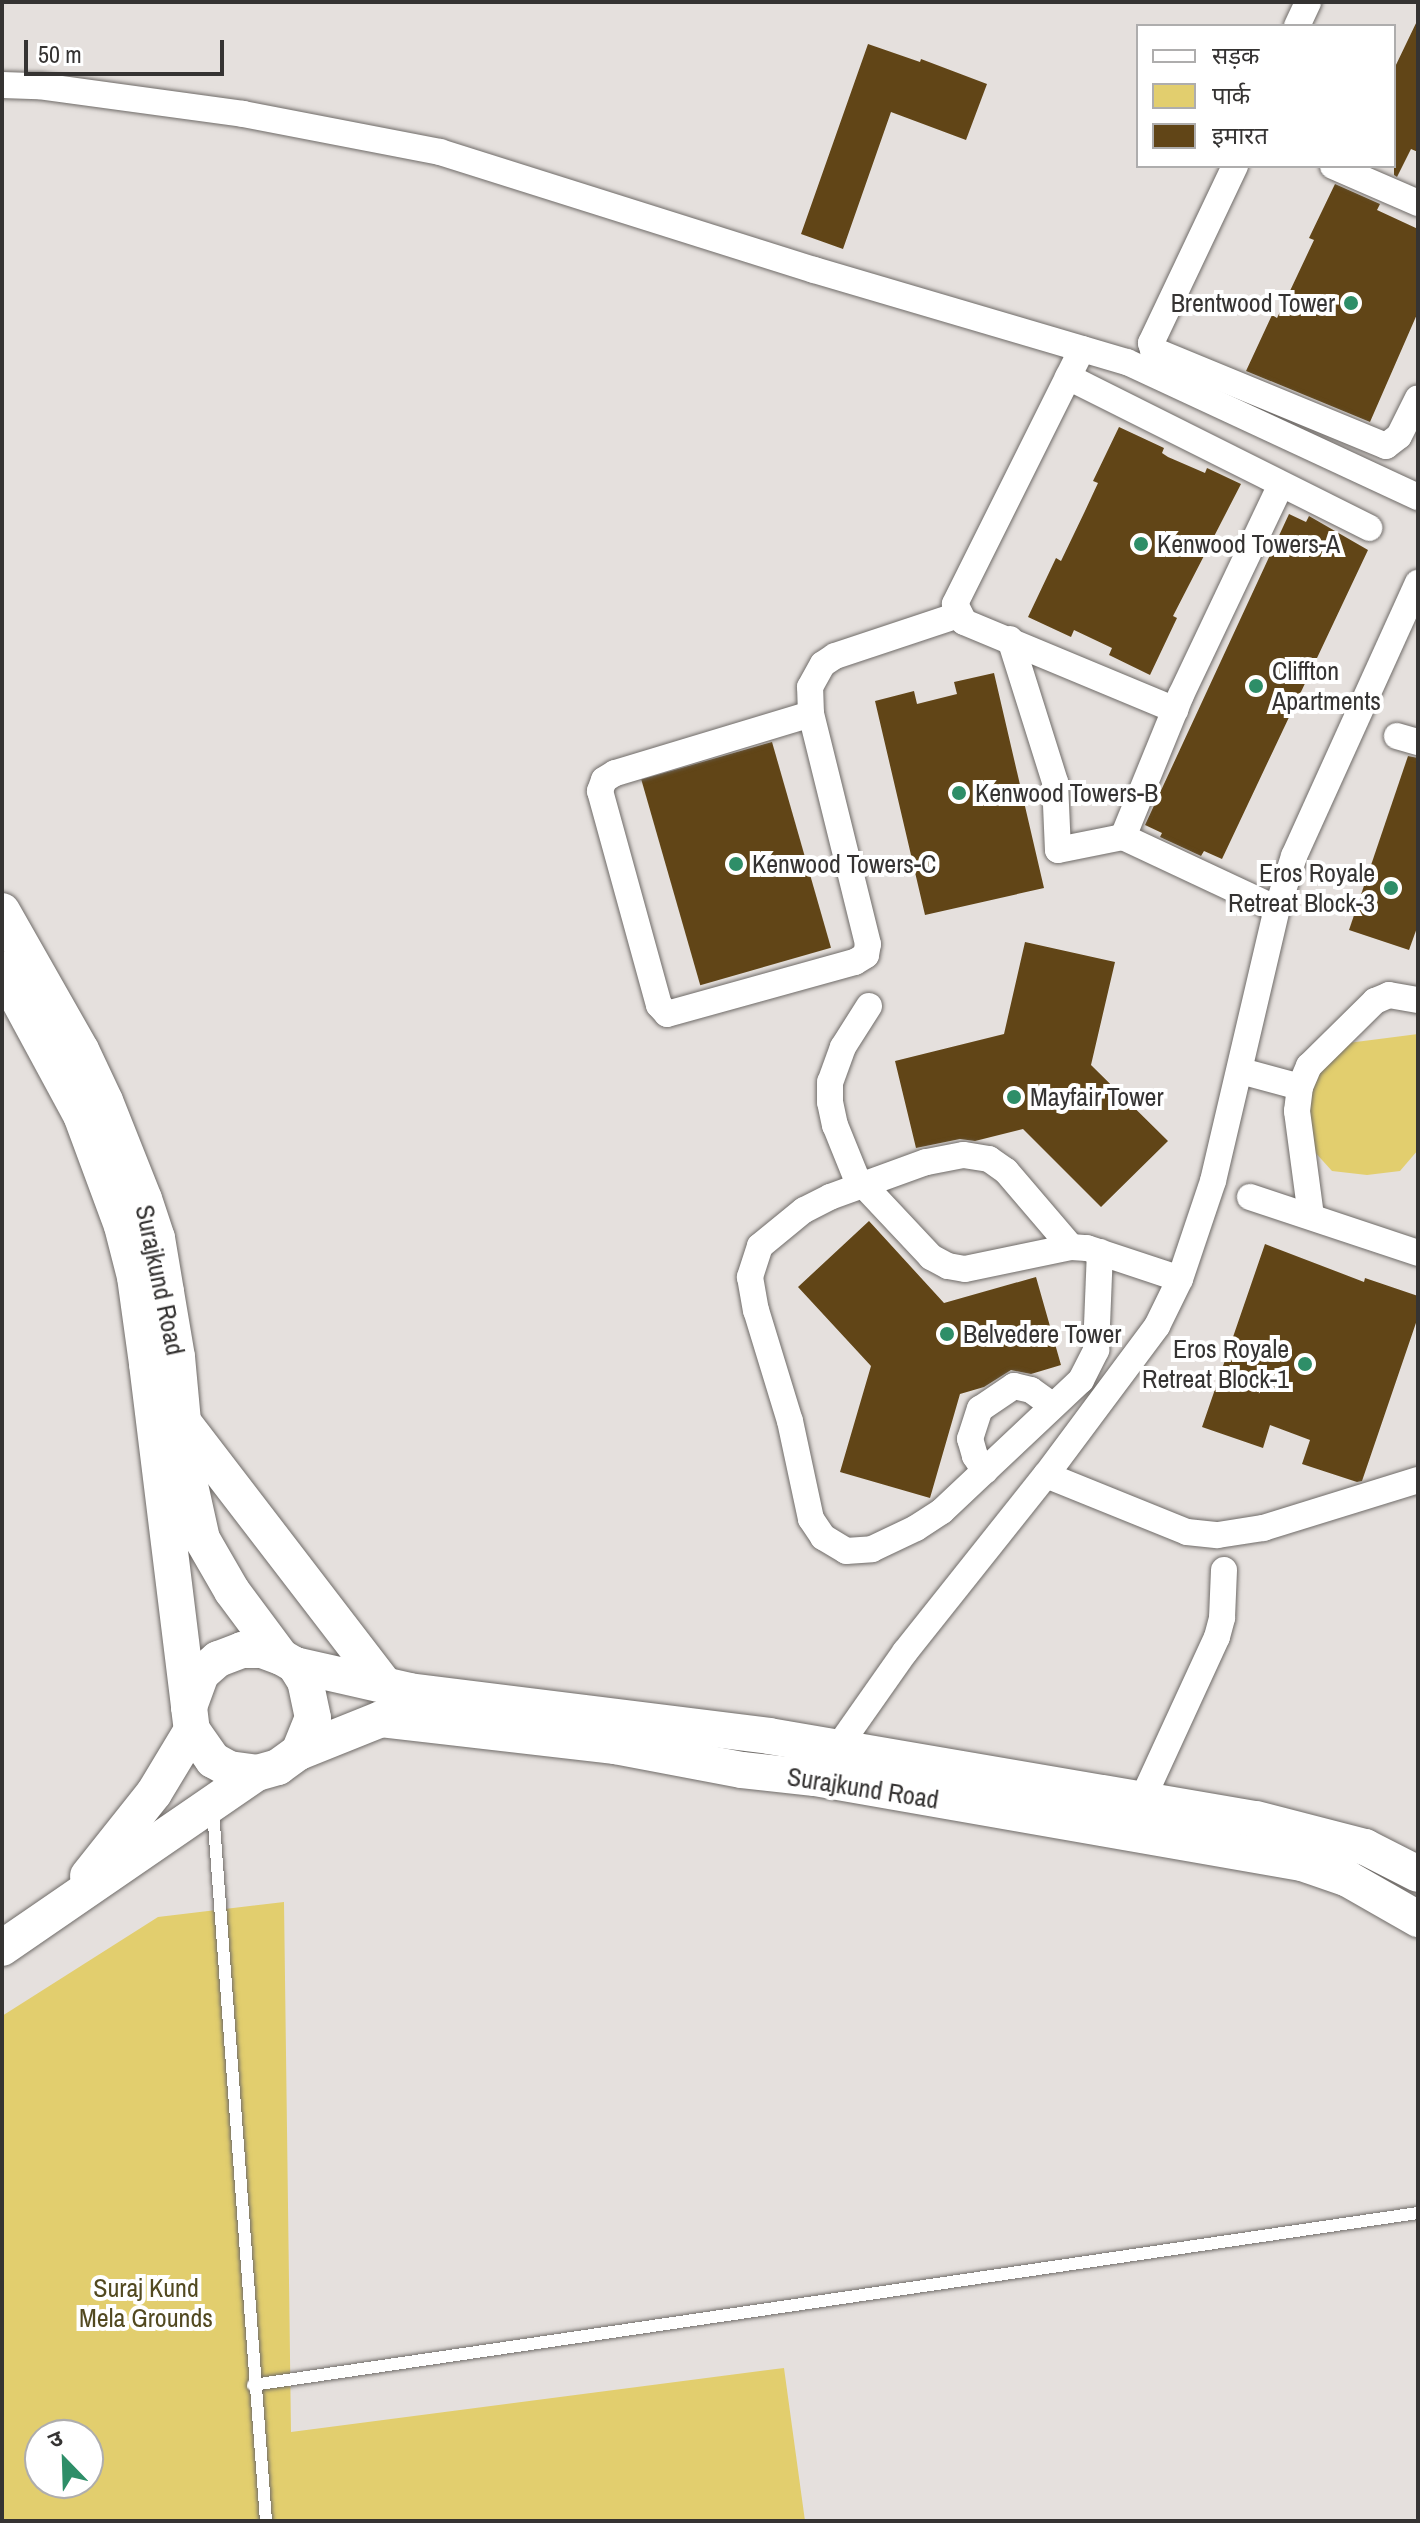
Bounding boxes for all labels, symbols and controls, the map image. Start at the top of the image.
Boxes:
scale bar [28,24,228,74]
legend [1136,24,1396,168]
text: 50 m [38,38,82,70]
text: सड़क [1212,39,1260,71]
text: पार्क [1212,79,1250,111]
text: इमारत [1212,119,1268,151]
place label: Brentwood Tower [1170,287,1335,319]
marker: Brentwood Tower [1342,294,1360,312]
place label: Kenwood Towers-A [1157,528,1341,560]
marker: Kenwood Towers-A [1132,535,1150,553]
place label: Cliffton Apartments [1272,655,1381,716]
marker: Cliffton Apartments [1247,677,1265,695]
place label: Kenwood Towers-B [975,777,1159,809]
marker: Kenwood Towers-B [950,784,968,802]
place label: Kenwood Towers-C [752,848,937,880]
marker: Kenwood Towers-C [727,855,745,873]
place label: Eros Royale Retreat Block-3 [1228,857,1375,918]
marker: Eros Royale Retreat Block-3 [1382,879,1400,897]
place label: Mayfair Tower [1030,1081,1164,1113]
marker: Mayfair Tower [1005,1088,1023,1106]
street label: Surajkund Road [129,1202,191,1358]
place label: Belvedere Tower [963,1318,1122,1350]
marker: Belvedere Tower [938,1325,956,1343]
place label: Eros Royale Retreat Block-1 [1142,1333,1289,1394]
marker: Eros Royale Retreat Block-1 [1296,1355,1314,1373]
street label: Surajkund Road [785,1761,941,1815]
park label: Suraj Kund Mela Grounds [79,2272,213,2334]
north arrow [24,2419,104,2499]
text: उ [44,2422,67,2455]

